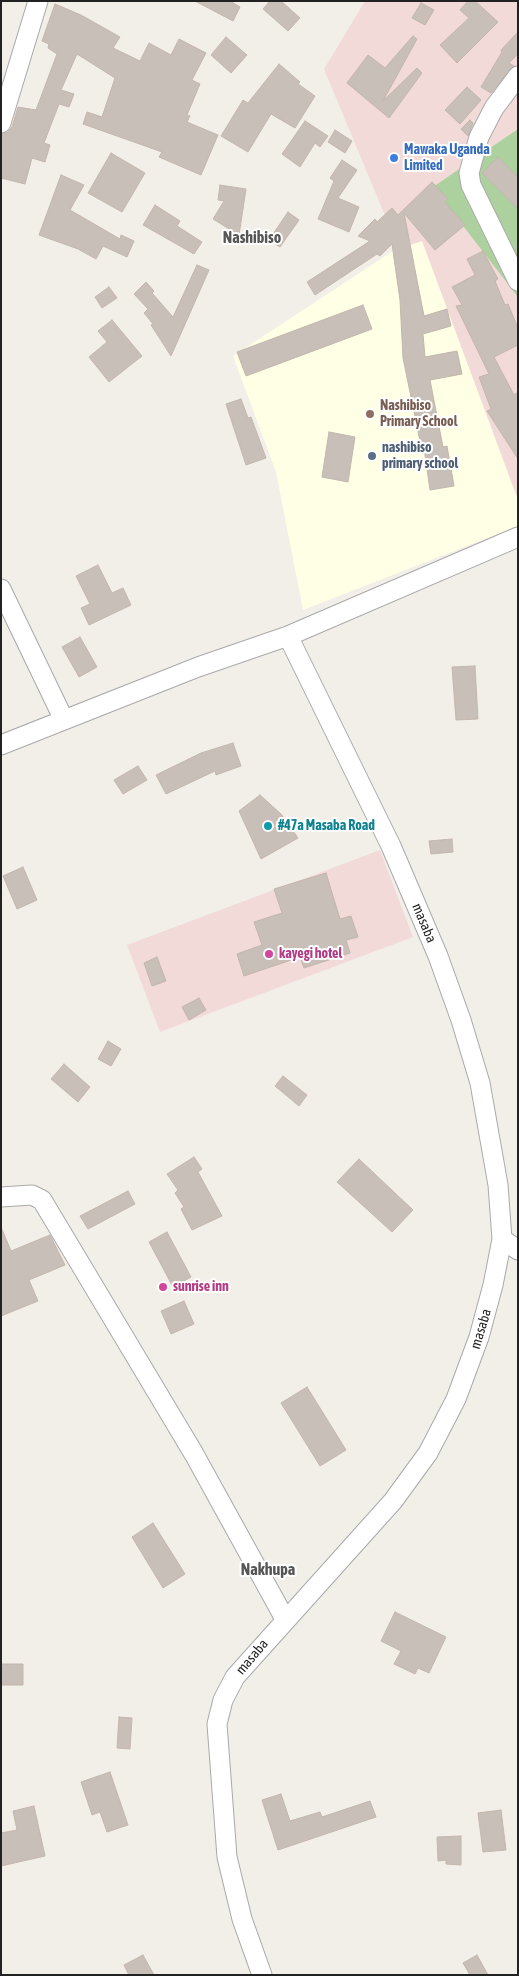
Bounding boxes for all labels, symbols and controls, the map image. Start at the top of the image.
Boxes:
place label: Mawaka Uganda Limited [404,142,490,174]
marker: Mawaka Uganda Limited [388,152,400,164]
district label: Nashibiso [223,228,281,248]
place label: Nashibiso Primary School [380,398,457,431]
marker: Nashibiso Primary School [364,408,376,420]
place label: nashibiso primary school [382,440,458,472]
marker: nashibiso primary school [366,450,378,462]
place label: #47a Masaba Road [278,818,375,834]
marker: #47a Masaba Road [262,820,274,832]
street label: masaba [408,901,440,945]
place label: kayegi hotel [279,946,342,962]
marker: kayegi hotel [263,948,275,960]
place label: sunrise inn [173,1279,229,1295]
marker: sunrise inn [157,1281,169,1293]
street label: masaba [467,1307,495,1351]
district label: Nakhupa [241,1560,295,1580]
street label: masaba [232,1636,272,1678]

